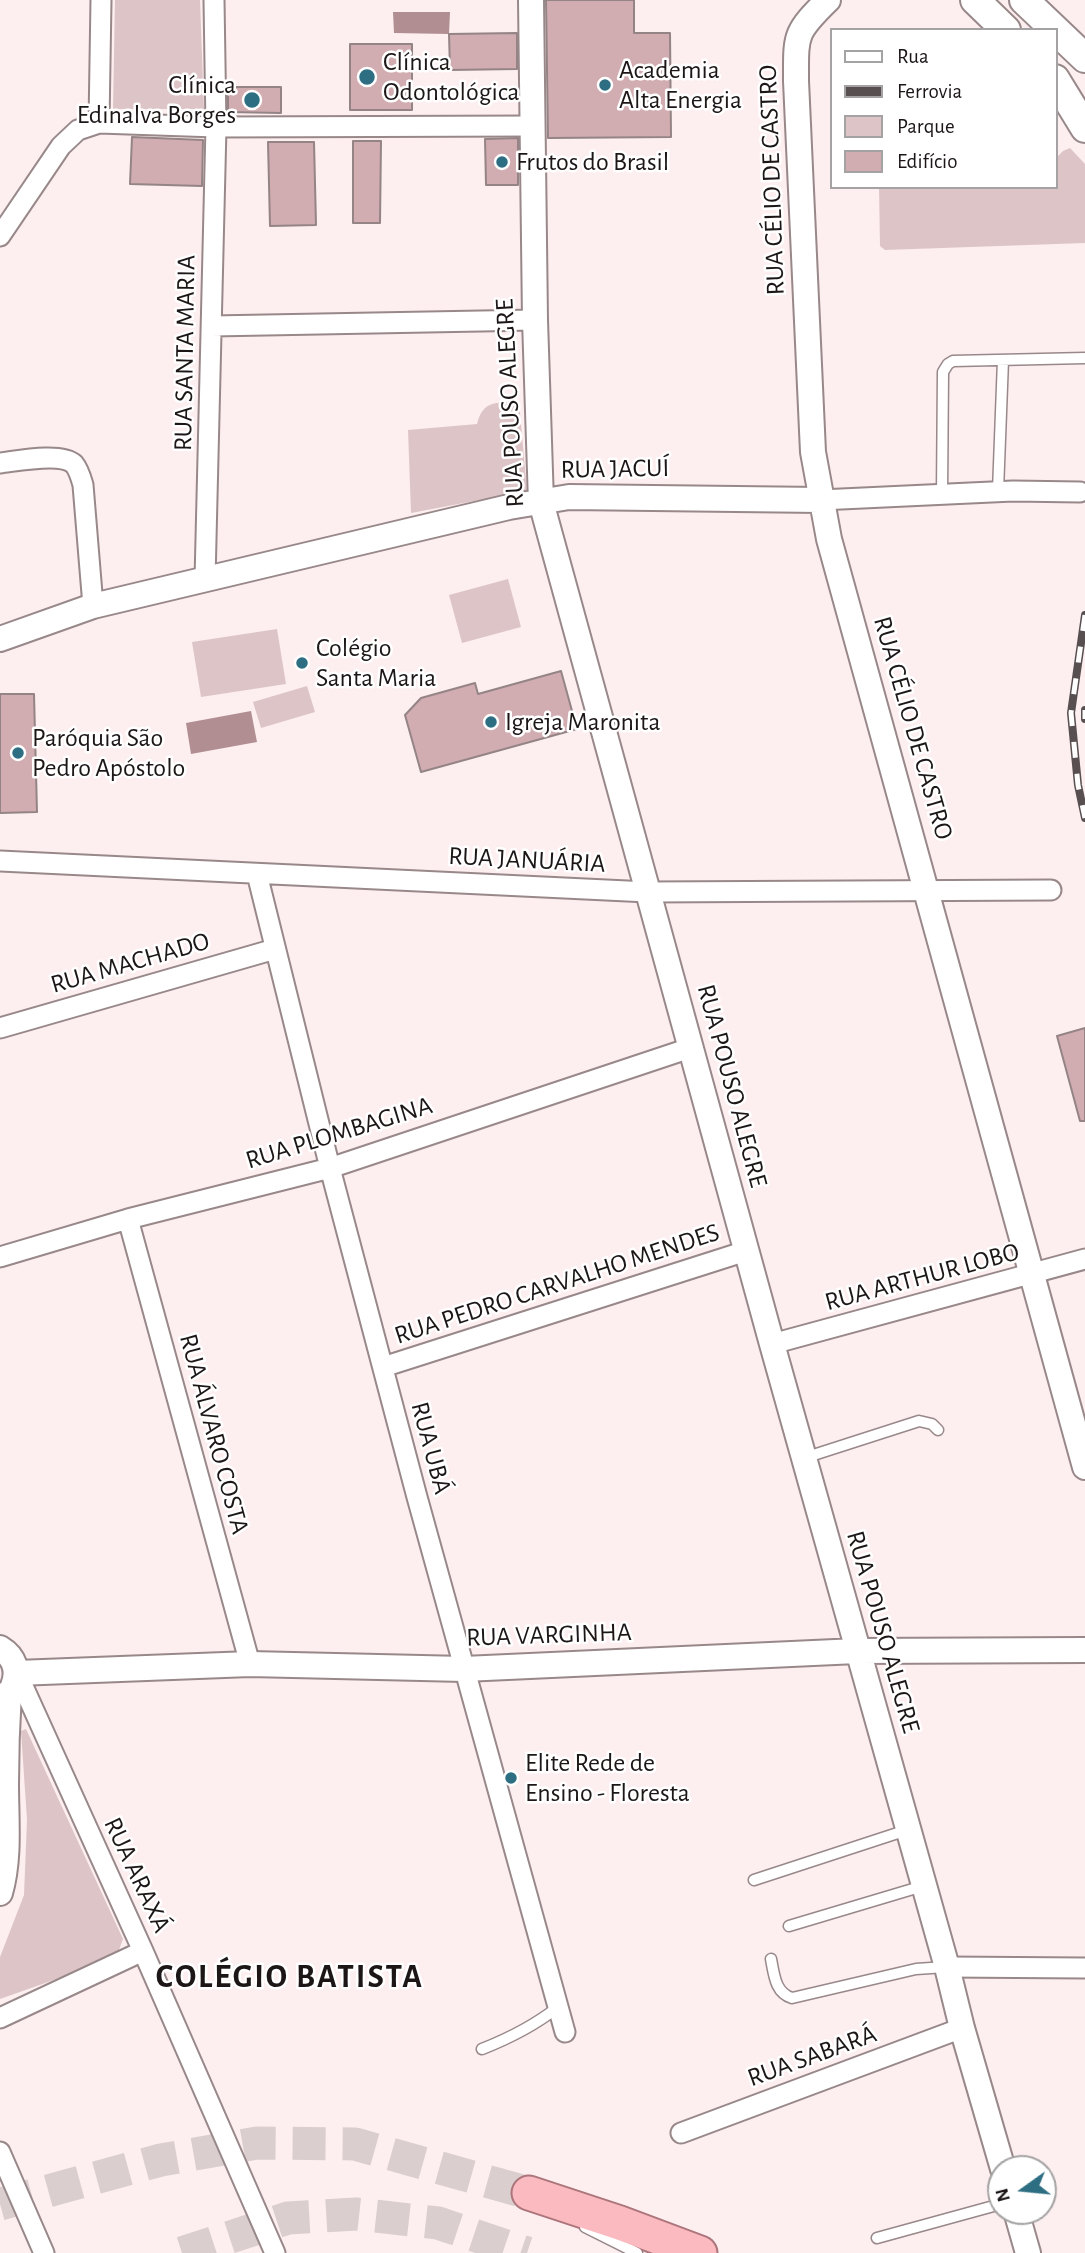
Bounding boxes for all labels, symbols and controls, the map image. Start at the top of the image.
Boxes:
legend [830,28,1057,189]
place label: Clínica Odontológica [383,46,519,108]
text: Rua [897,46,929,67]
place label: Academia Alta Energia [619,54,742,116]
street label: RUA CÉLIO DE CASTRO [752,64,792,296]
marker: Clínica Odontológica [357,67,377,87]
place label: Clínica Edinalva Borges [77,69,236,130]
marker: Academia Alta Energia [597,77,613,93]
text: Ferrovia [897,81,962,102]
marker: Clínica Edinalva Borges [242,90,262,110]
text: Parque [897,116,955,137]
place label: Frutos do Brasil [516,146,669,178]
text: Edifício [897,151,957,172]
marker: Frutos do Brasil [494,154,510,170]
street label: RUA SANTA MARIA [168,255,202,451]
street label: RUA POUSO ALEGRE [489,298,531,508]
street label: RUA JACUÍ [560,452,670,486]
street label: RUA CÉLIO DE CASTRO [866,613,960,843]
place label: Colégio Santa Maria [316,632,436,694]
marker: Colégio Santa Maria [294,655,310,671]
place label: Igreja Maronita [505,706,660,738]
marker: Igreja Maronita [483,714,499,730]
place label: Paróquia São Pedro Apóstolo [32,722,185,784]
marker: Paróquia São Pedro Apóstolo [10,745,26,761]
street label: RUA JANUÁRIA [448,840,606,880]
street label: RUA MACHADO [47,925,213,1001]
street label: RUA POUSO ALEGRE [690,981,774,1191]
street label: RUA PLOMBAGINA [242,1090,436,1176]
street label: RUA PEDRO CARVALHO MENDES [391,1217,723,1351]
street label: RUA ARTHUR LOBO [821,1236,1023,1318]
street label: RUA ÁLVARO COSTA [172,1331,256,1537]
street label: RUA UBÁ [404,1398,458,1498]
street label: RUA POUSO ALEGRE [839,1527,927,1737]
street label: RUA VARGINHA [466,1617,632,1653]
place label: Elite Rede de Ensino - Floresta [525,1747,690,1809]
marker: Elite Rede de Ensino - Floresta [503,1770,519,1786]
street label: RUA ARAXÁ [97,1812,177,1938]
district label: COLÉGIO BATISTA [158,1957,422,1997]
street label: RUA SABARÁ [743,2018,881,2094]
north arrow [987,2155,1057,2225]
text: N [992,2186,1014,2204]

